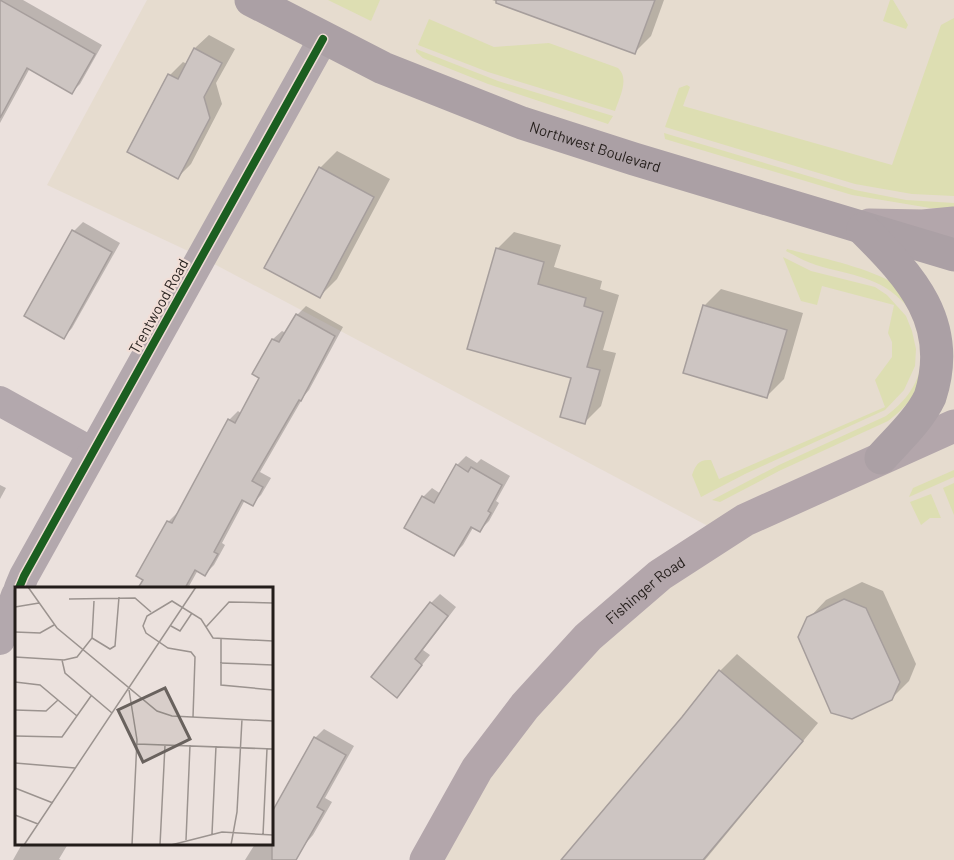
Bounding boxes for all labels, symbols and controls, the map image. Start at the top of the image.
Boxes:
street label: Northwest Boulevard [528,117,663,176]
street label: Trentwood Road [124,255,192,357]
street label: Fishinger Road [601,552,688,627]
inset map [15,587,273,845]

